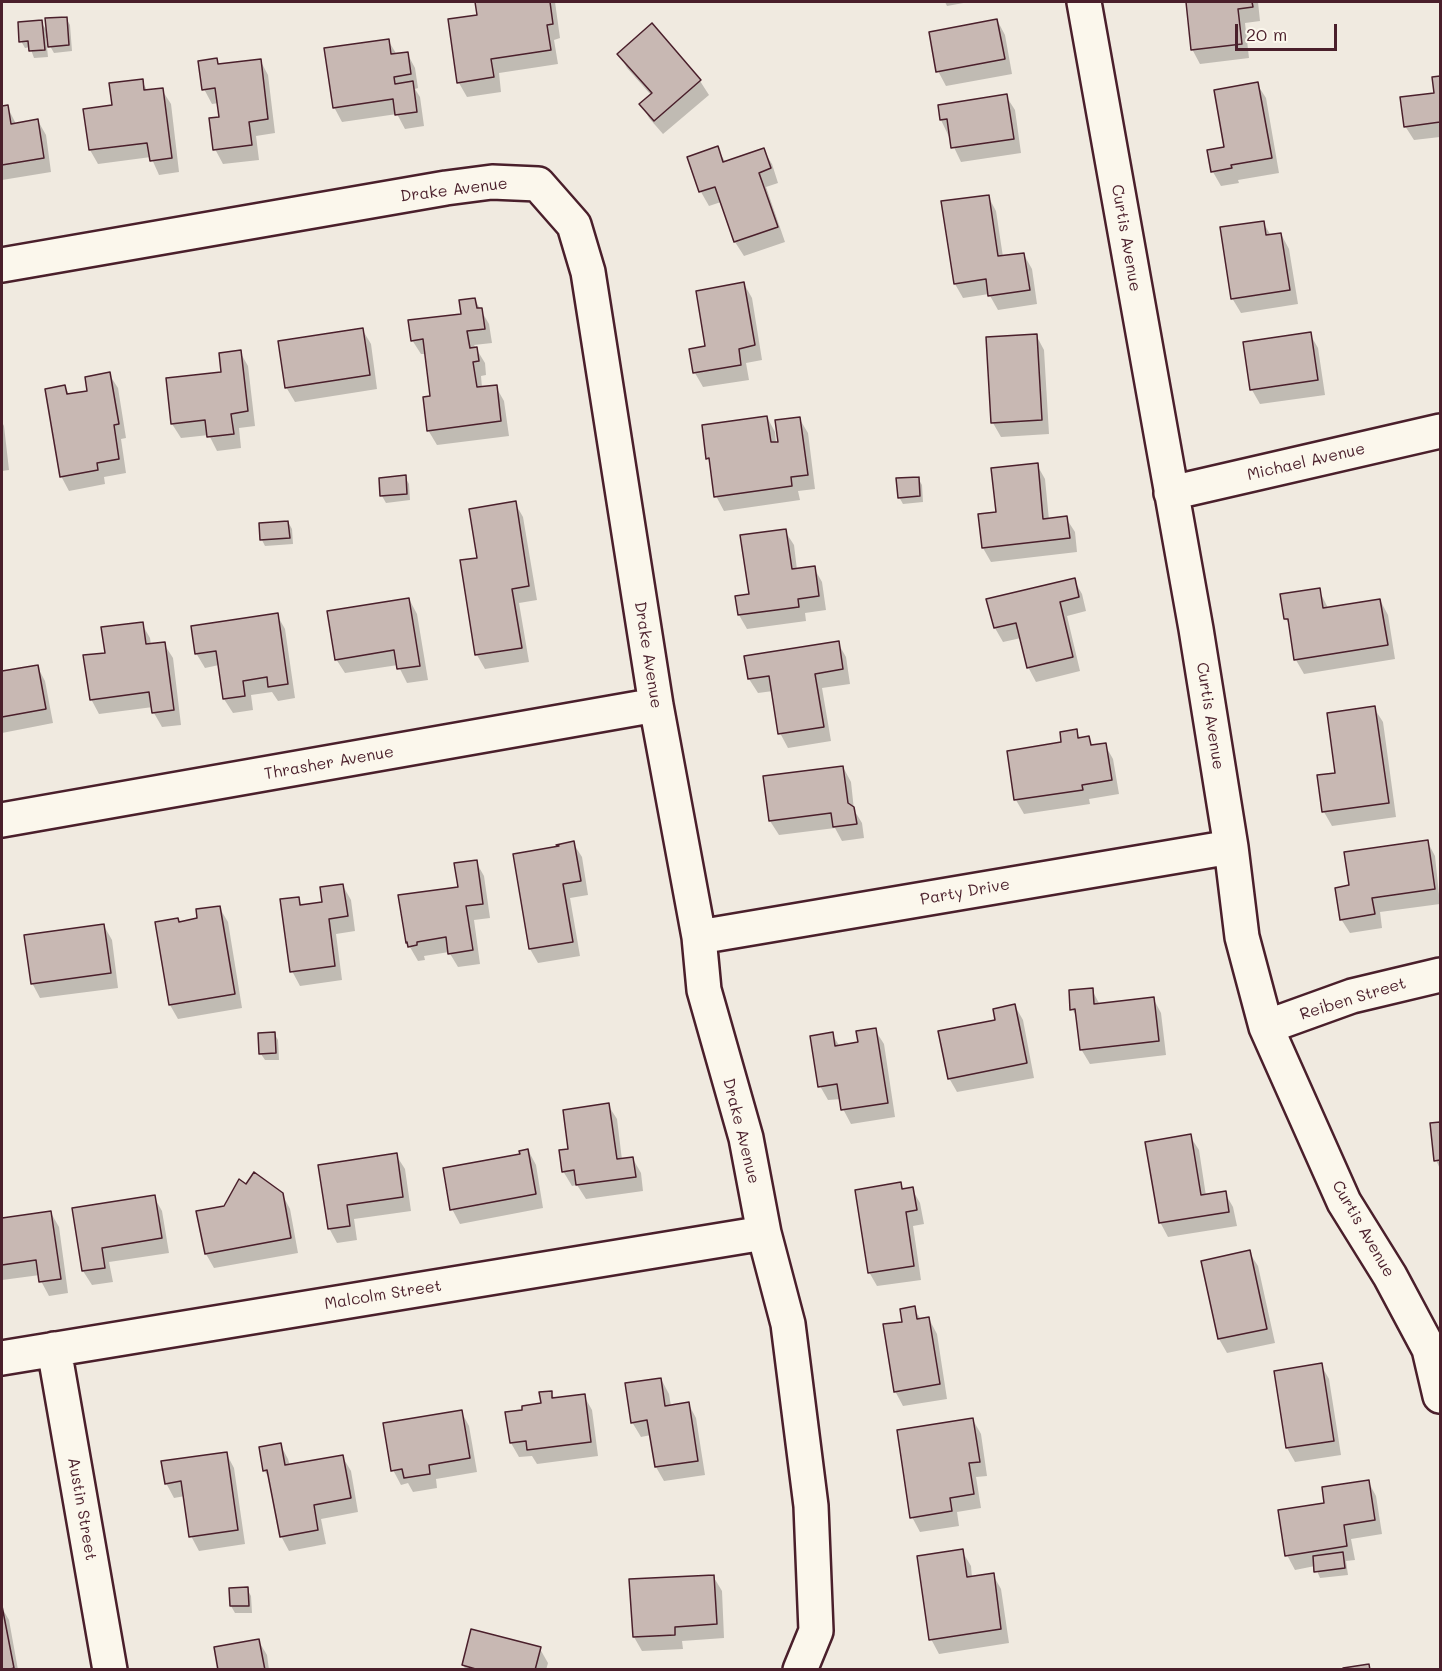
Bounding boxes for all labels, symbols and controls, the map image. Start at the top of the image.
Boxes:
scale bar [1238,12,1340,50]
text: 20 m [1246,22,1287,46]
street label: Drake Avenue [399,174,509,206]
street label: Curtis Avenue [1107,183,1145,293]
street label: Michael Avenue [1245,439,1367,485]
street label: Drake Avenue [630,600,666,710]
street label: Curtis Avenue [1192,661,1228,771]
street label: Thrasher Avenue [263,742,395,784]
street label: Party Drive [919,875,1011,909]
street label: Reiben Street [1298,974,1408,1024]
street label: Drake Avenue [719,1076,763,1186]
street label: Curtis Avenue [1328,1177,1398,1281]
street label: Malcolm Street [323,1276,443,1314]
street label: Austin Street [63,1456,101,1562]

